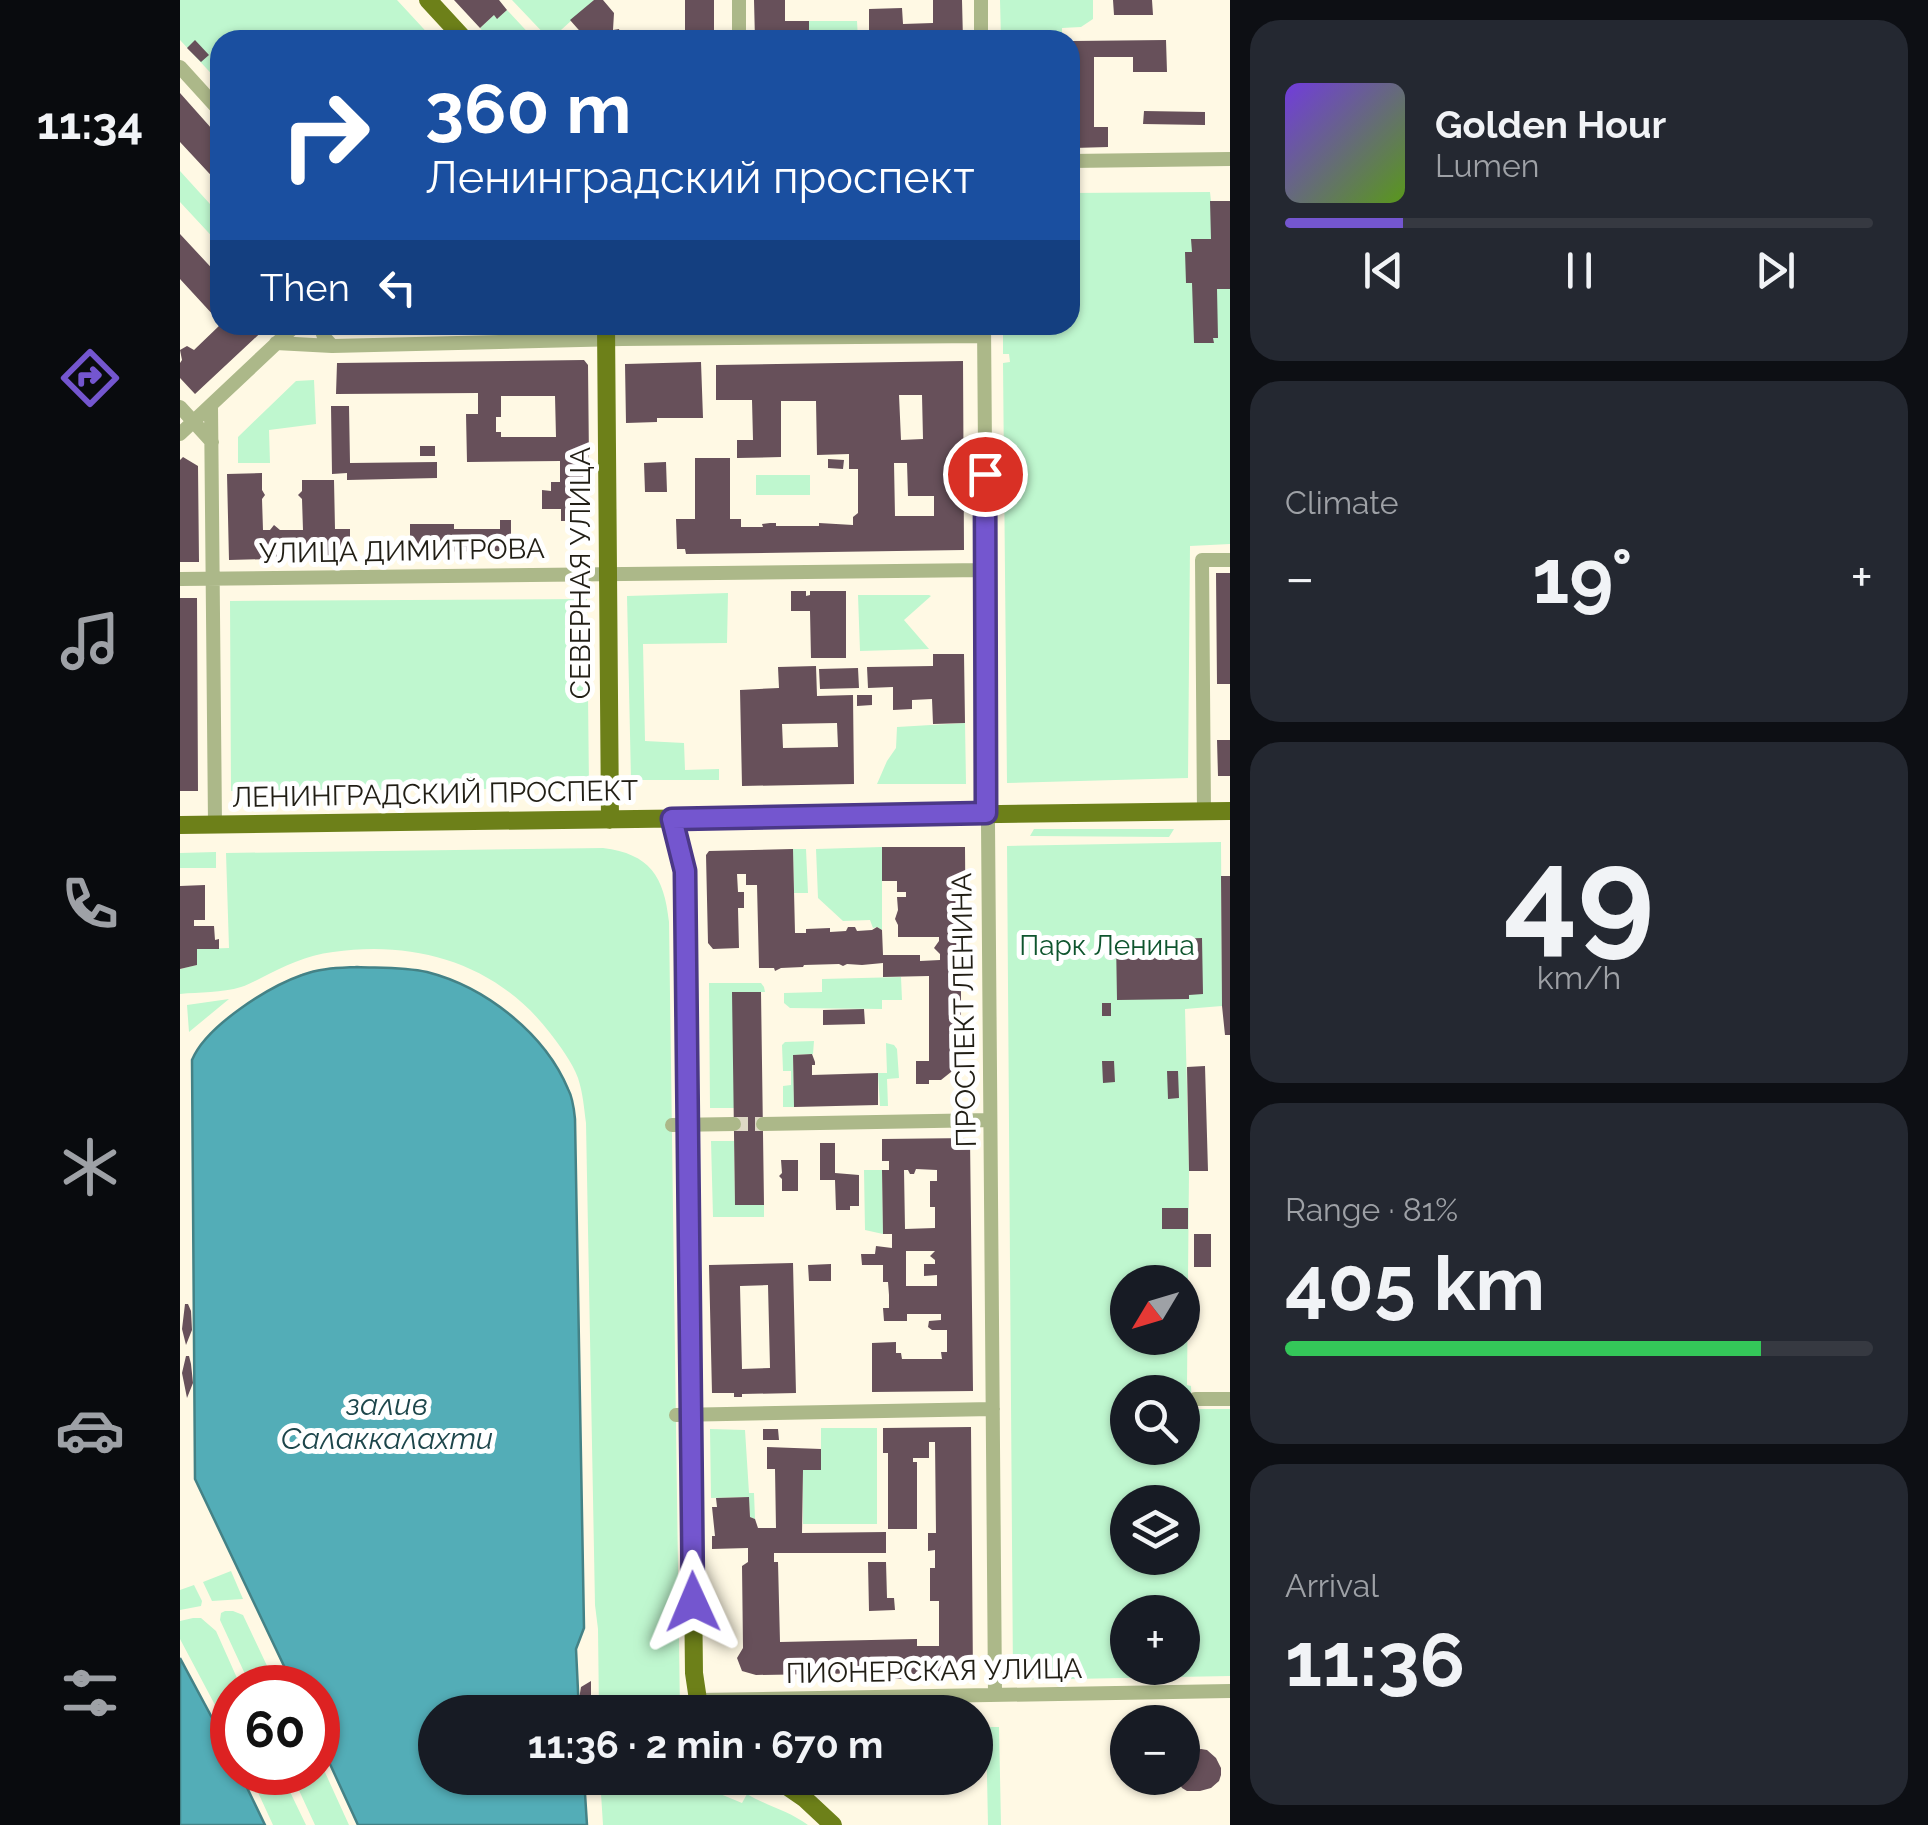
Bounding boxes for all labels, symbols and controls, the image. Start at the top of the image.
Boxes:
text: 360 m [425,67,632,149]
icon: right [260,70,390,200]
text: 11:34 [37,97,143,150]
text: Golden Hour [1435,102,1666,147]
text: Lumen [1435,147,1539,184]
text: Ленинградский проспект [425,151,975,204]
icon: previous [1356,243,1411,298]
icon: pause [1552,243,1607,298]
icon: next [1748,243,1803,298]
icon: left [370,260,425,315]
text: Then [260,265,350,310]
icon: directions [55,343,125,413]
pin [943,432,1028,517]
street label: СЕВЕРНАЯ УЛИЦА [564,447,597,699]
icon: arrive [958,447,1013,502]
text: Climate [1285,484,1399,521]
street label: УЛИЦА ДИМИТРОВА [259,532,545,570]
text: 19° [1532,532,1633,621]
text: − [1285,545,1315,610]
text: + [1850,545,1873,610]
icon: music [55,606,125,676]
street label: ЛЕНИНГРАДСКИЙ ПРОСПЕКТ [231,774,639,814]
text: 49 [1504,818,1654,970]
icon: phone [55,869,125,939]
street label: ПРОСПЕКТ ЛЕНИНА [945,872,983,1148]
park label: Парк Ленина [1019,929,1195,962]
text: km/h [1537,959,1621,996]
icon: climate [55,1132,125,1202]
text: Range · 81% [1285,1191,1458,1228]
text: 405 km [1285,1239,1545,1328]
north arrow [1110,1265,1200,1355]
map controls [1110,1265,1200,1795]
button: search [1110,1375,1200,1465]
water label: залив Салаккалахти [281,1387,493,1456]
icon: car [55,1395,125,1465]
button: layers [1110,1485,1200,1575]
position arrow [641,1550,745,1654]
text: Arrival [1285,1567,1379,1604]
button: + [1110,1595,1200,1685]
text: 11:36 [1285,1615,1465,1704]
street label: ПИОНЕРСКАЯ УЛИЦА [785,1652,1083,1690]
icon: filters [55,1658,125,1728]
speed limit sign: 60 [210,1665,340,1795]
button: − [1110,1705,1200,1795]
text: 11:36 · 2 min · 670 m [528,1722,883,1767]

